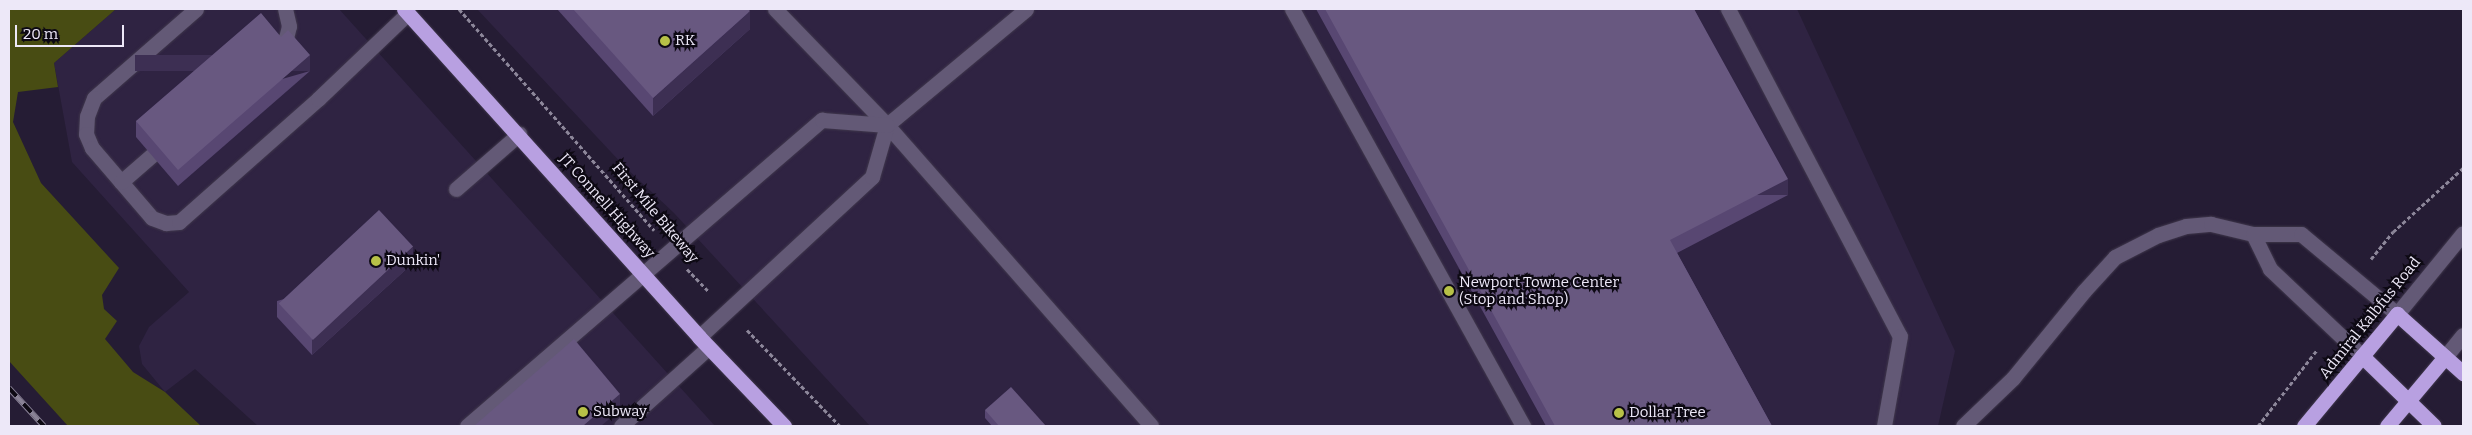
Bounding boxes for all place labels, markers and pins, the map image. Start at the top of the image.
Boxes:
place label: RK [675,32,696,50]
marker: RK [659,35,671,47]
place label: Dunkin' [386,252,440,270]
marker: Dunkin' [370,255,382,267]
place label: Newport Towne Center (Stop and Shop) [1459,273,1619,308]
marker: Newport Towne Center (Stop and Shop) [1443,285,1455,297]
place label: Subway [593,403,647,421]
place label: Dollar Tree [1629,404,1706,422]
marker: Subway [577,406,589,418]
marker: Dollar Tree [1613,407,1625,419]

